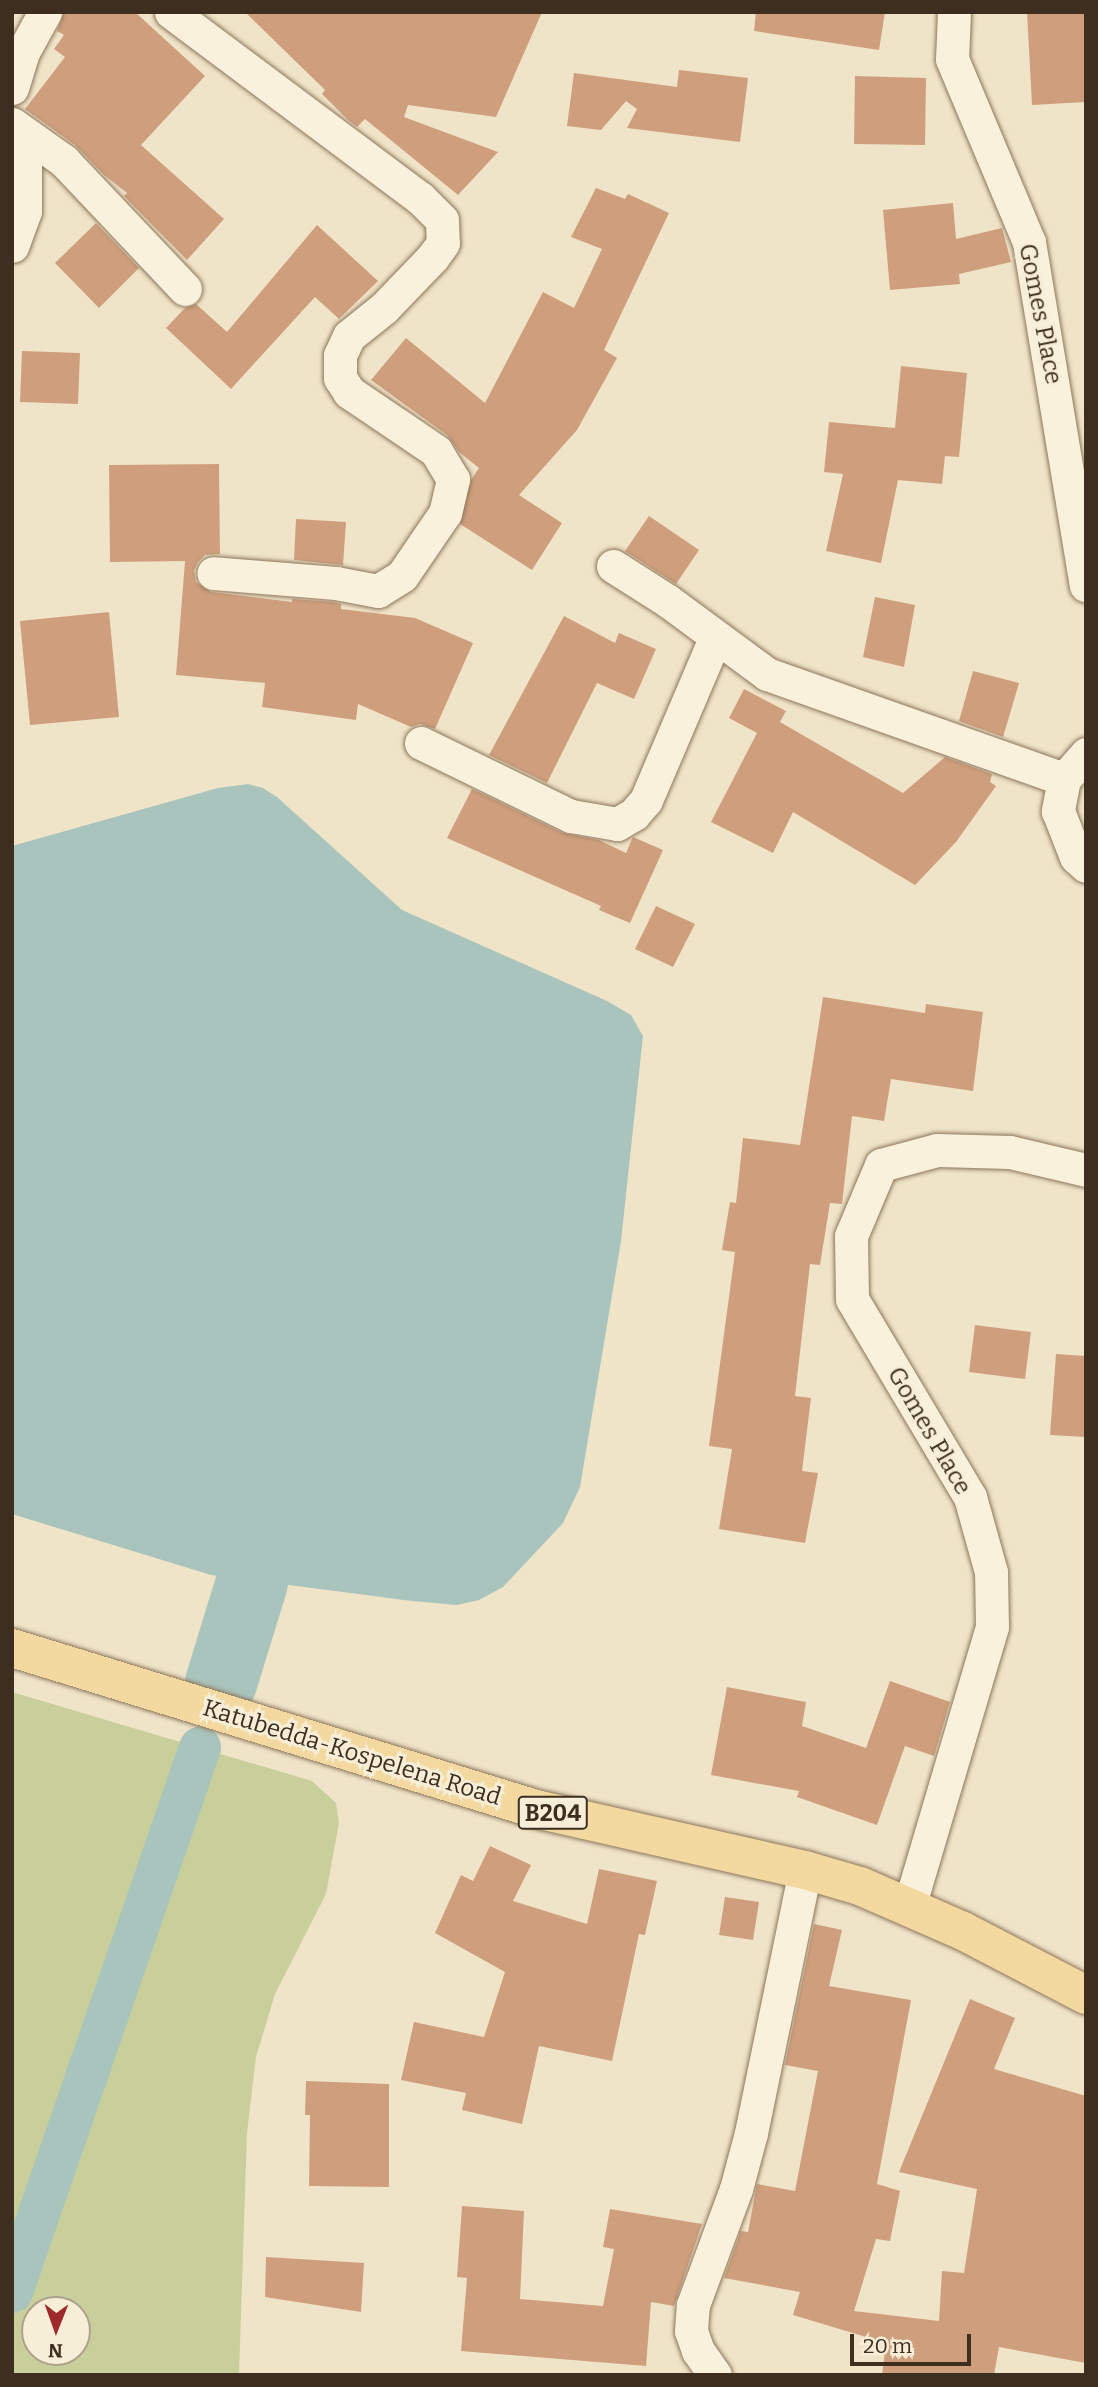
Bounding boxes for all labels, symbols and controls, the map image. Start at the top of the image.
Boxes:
street label: Gomes Place [1012,241,1068,387]
street label: Gomes Place [881,1362,977,1500]
street label: Katubedda-Kospelena Road [199,1694,505,1812]
road number: B204 [516,1794,590,1832]
north arrow [21,2296,91,2366]
scale bar [853,2320,974,2364]
text: 20 m [863,2333,912,2359]
text: N [48,2339,63,2362]

